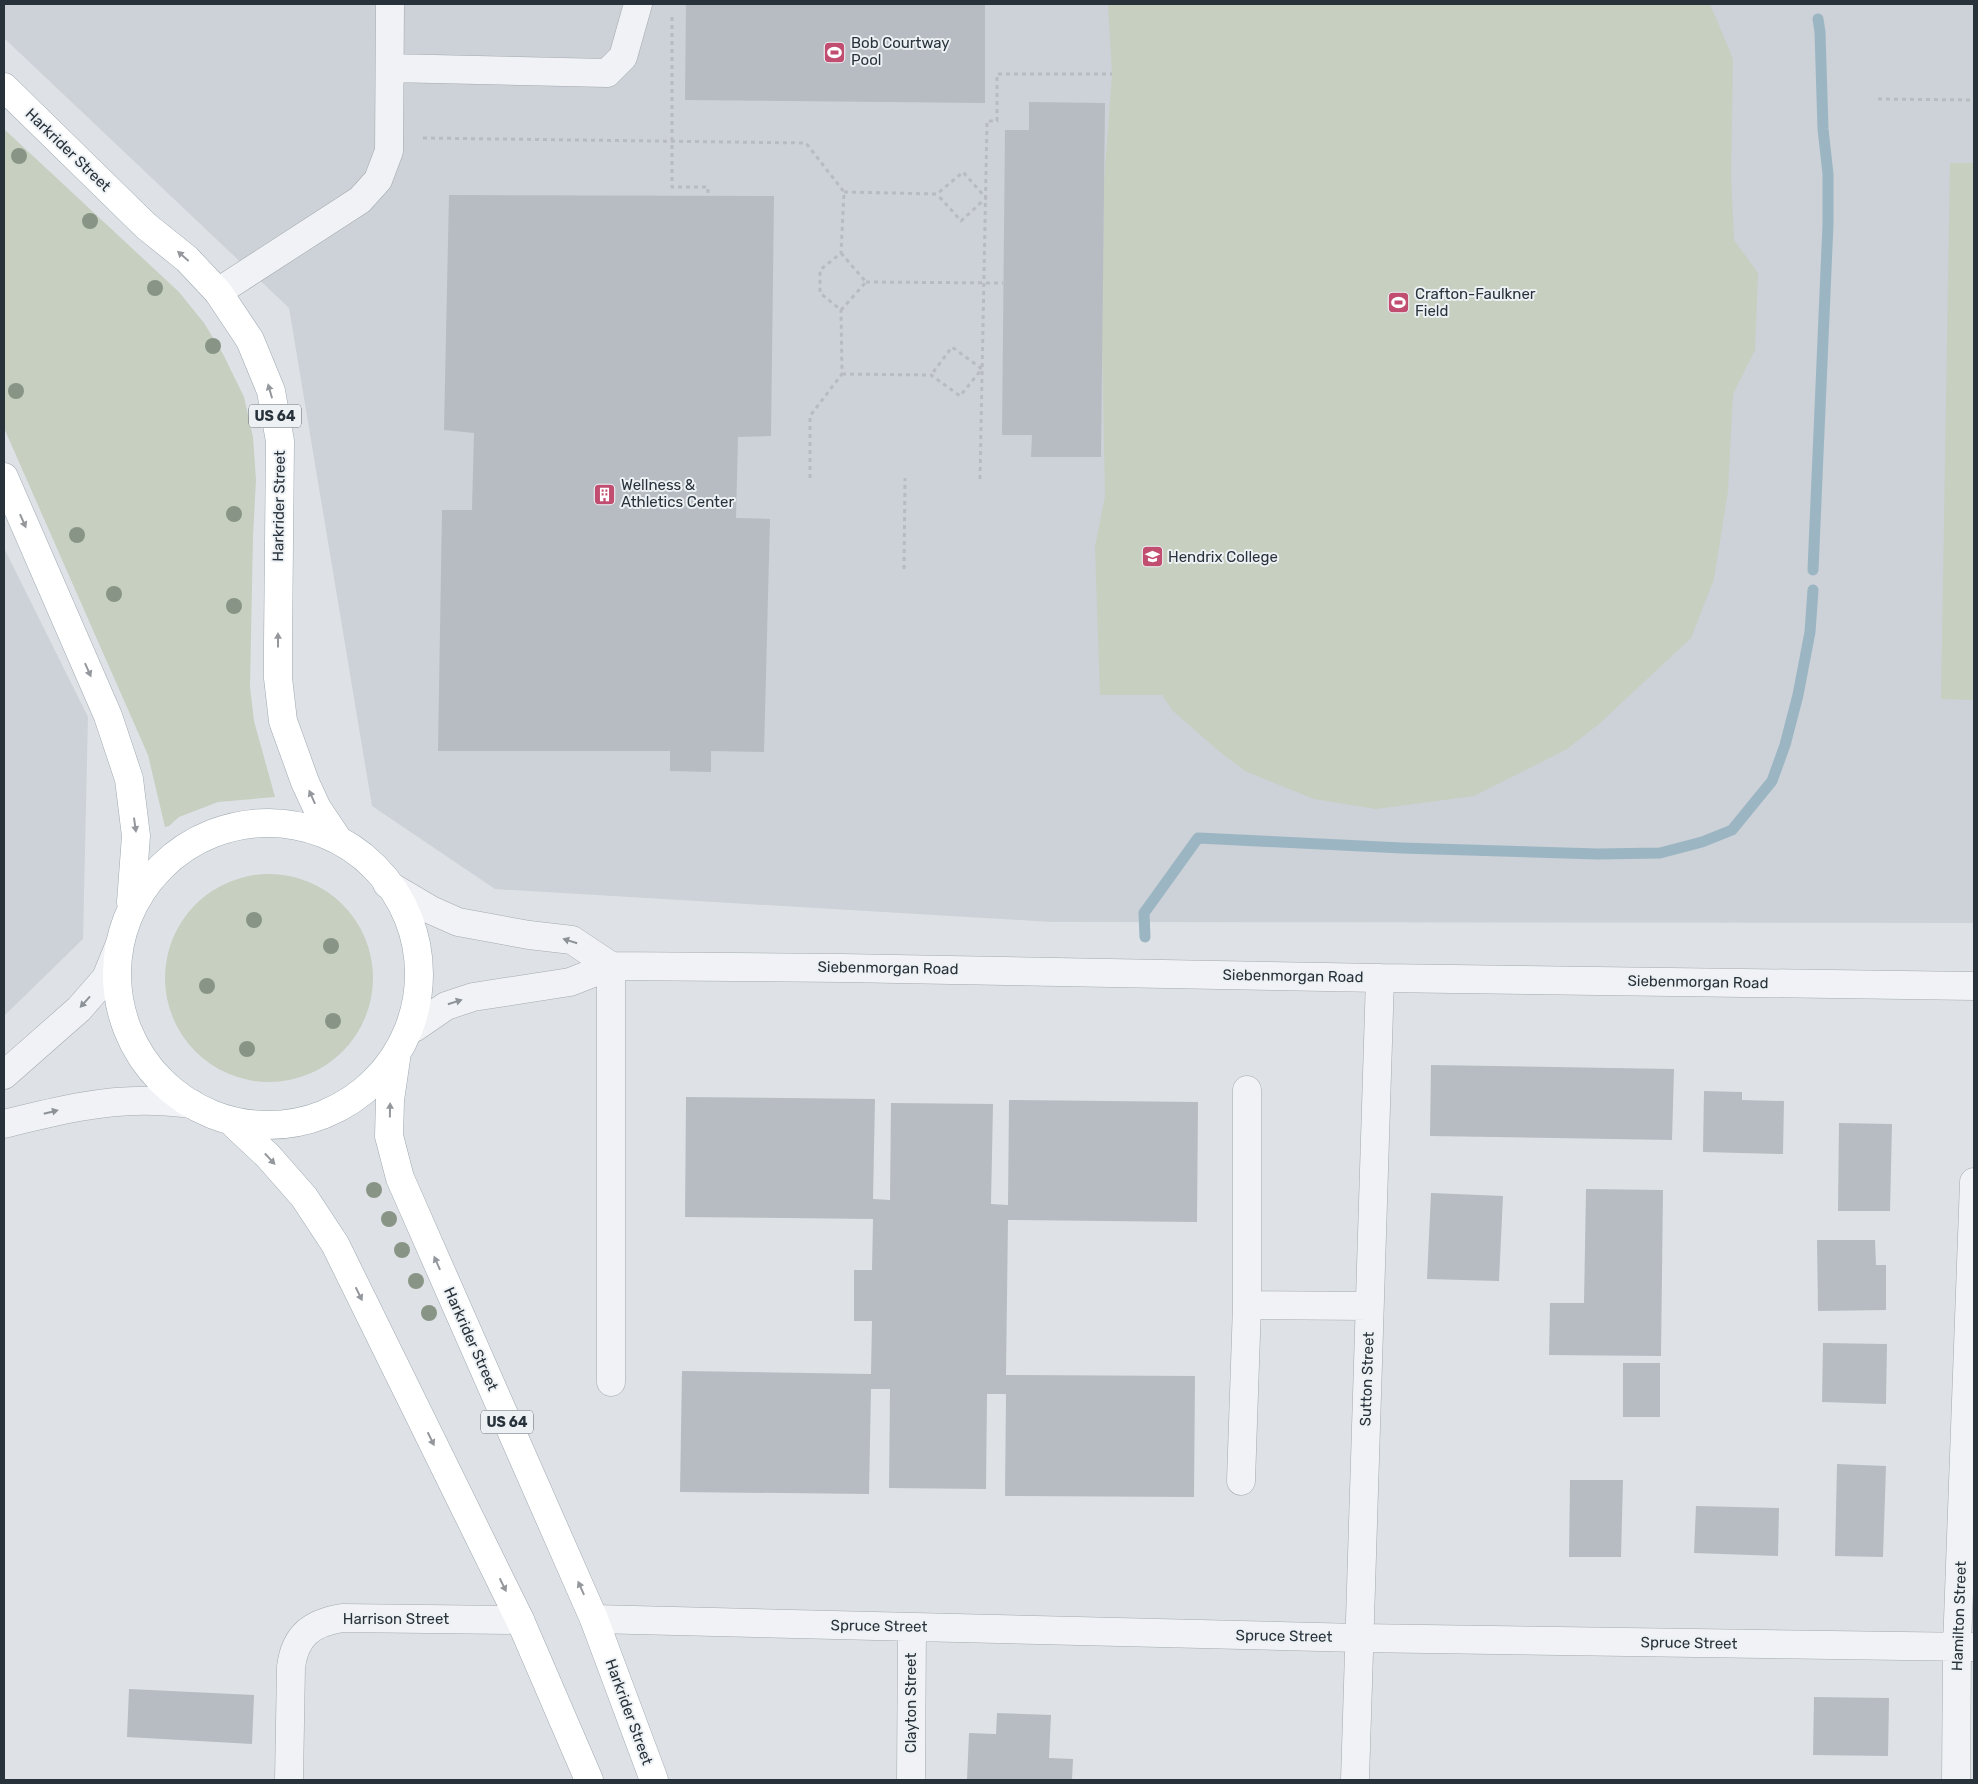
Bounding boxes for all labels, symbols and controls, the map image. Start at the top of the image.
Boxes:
place label: Bob Courtway Pool [851,34,950,69]
sports icon: Bob Courtway Pool [823,40,847,64]
street label: Harkrider Street [22,105,114,195]
one-way arrow [176,251,189,262]
place label: Crafton-Faulkner Field [1415,285,1536,320]
sports icon: Crafton-Faulkner Field [1387,291,1411,315]
one-way arrow [266,383,274,398]
road number: US 64 [249,404,301,428]
street label: Harkrider Street [269,450,289,562]
place label: Wellness & Athletics Center [621,476,734,511]
building icon: Wellness & Athletics Center [593,482,617,506]
one-way arrow [20,514,28,528]
school or university icon: Hendrix College [1140,545,1164,569]
place label: Hendrix College [1168,548,1278,566]
one-way arrow [274,631,282,647]
one-way arrow [85,663,93,677]
one-way arrow [307,790,315,804]
one-way arrow [131,817,139,833]
one-way arrow [562,937,577,945]
street label: Siebenmorgan Road [817,958,959,978]
street label: Siebenmorgan Road [1222,966,1364,986]
street label: Siebenmorgan Road [1627,972,1769,992]
one-way arrow [79,995,91,1007]
one-way arrow [448,998,463,1006]
one-way arrow [386,1101,394,1117]
one-way arrow [44,1108,59,1116]
one-way arrow [264,1153,276,1165]
one-way arrow [433,1256,441,1270]
street label: Harkrider Street [440,1284,502,1394]
one-way arrow [355,1287,363,1301]
street label: Sutton Street [1356,1331,1378,1427]
road number: US 64 [481,1410,533,1434]
one-way arrow [427,1432,435,1447]
street label: Hamilton Street [1948,1560,1970,1671]
one-way arrow [499,1578,507,1592]
one-way arrow [576,1581,584,1595]
street label: Harrison Street [343,1610,449,1628]
street label: Spruce Street [830,1616,928,1636]
street label: Spruce Street [1235,1626,1333,1646]
street label: Spruce Street [1640,1633,1738,1653]
street label: Clayton Street [902,1653,920,1753]
street label: Harkrider Street [601,1657,657,1768]

